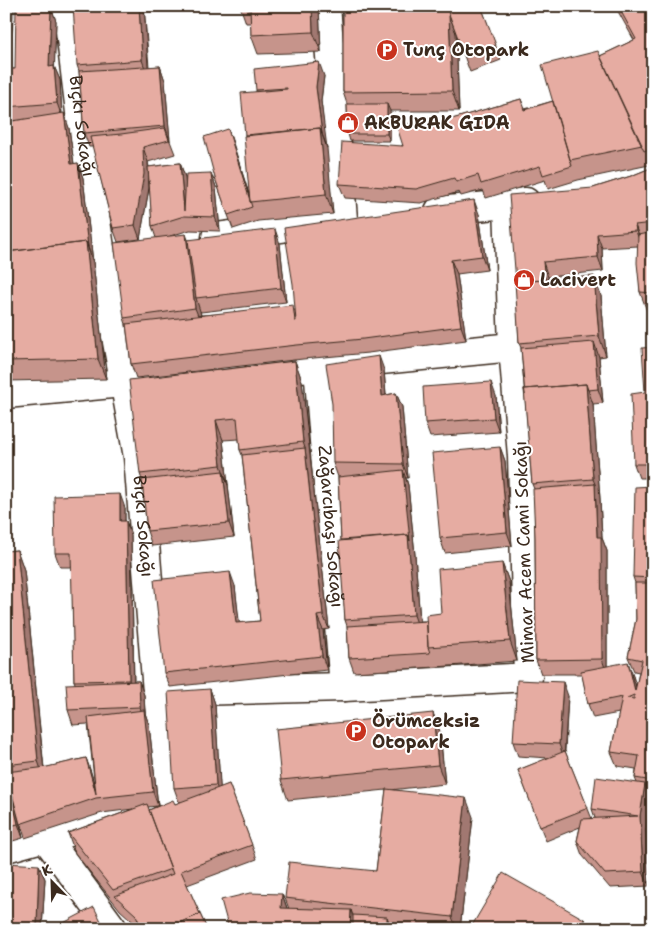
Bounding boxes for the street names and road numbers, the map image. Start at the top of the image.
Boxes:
street label: Bıçkı Sokağı [64,74,101,179]
street label: Mimar Acem Cami Sokağı [508,440,540,664]
street label: Zağarcıbaşı Sokağı [312,444,350,609]
street label: Bıçkı Sokağı [127,474,160,578]

